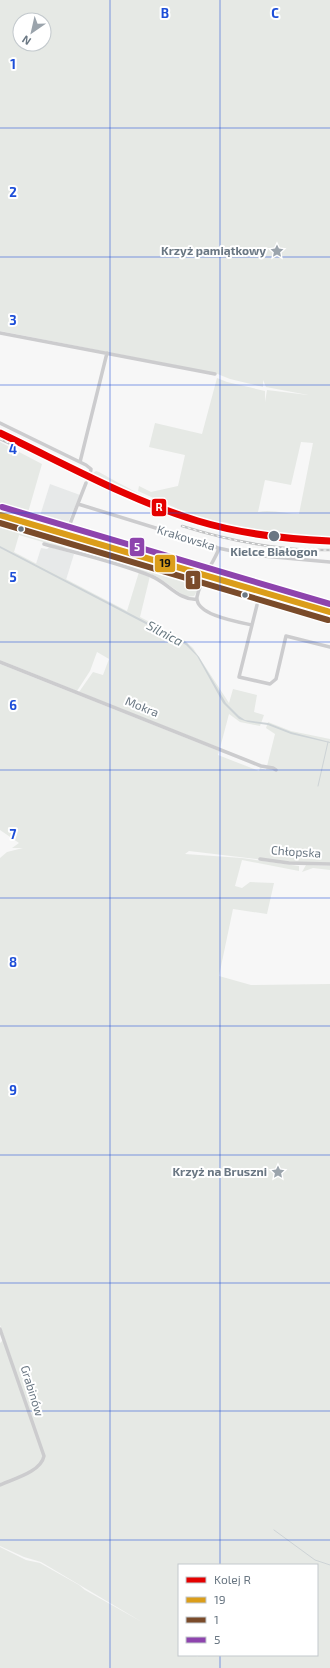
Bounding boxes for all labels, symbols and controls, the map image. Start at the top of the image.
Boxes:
text: B [161,5,169,21]
text: C [271,5,279,21]
north arrow [12,12,52,52]
text: N [19,33,33,48]
text: 1 [10,56,16,72]
text: 2 [9,184,17,200]
place label: Krzyż pamiątkowy [161,243,266,258]
place icon: Krzyż pamiątkowy [269,243,285,259]
text: 3 [9,312,17,328]
text: 4 [9,441,17,457]
line badge: R [151,498,167,517]
text: R [155,500,163,513]
street label: Krakowska [156,522,217,552]
unlabelled marker [16,524,26,534]
marker: Kielce Białogon [267,529,281,543]
line badge: 5 [129,537,145,557]
text: 5 [134,540,140,553]
place label: Kielce Białogon [230,544,318,558]
line badge: 19 [154,554,176,573]
text: 19 [159,556,171,569]
text: 5 [9,569,17,585]
line badge: 1 [185,570,201,590]
text: 1 [191,573,195,586]
unlabelled marker [240,590,250,600]
water label: Silnica [144,617,186,649]
street label: Mokra [124,693,161,719]
text: 6 [9,697,17,713]
text: 7 [10,826,17,842]
street label: Chłopska [270,842,322,860]
text: 8 [9,954,17,970]
text: 9 [9,1082,17,1098]
place label: Krzyż na Bruszni [172,1164,267,1179]
place icon: Krzyż na Bruszni [270,1164,286,1180]
street label: Grabinów [19,1364,47,1418]
legend [178,1564,318,1656]
text: Kolej R [214,1572,251,1587]
text: 19 [214,1592,226,1606]
text: 1 [214,1612,219,1626]
text: 5 [214,1632,220,1646]

